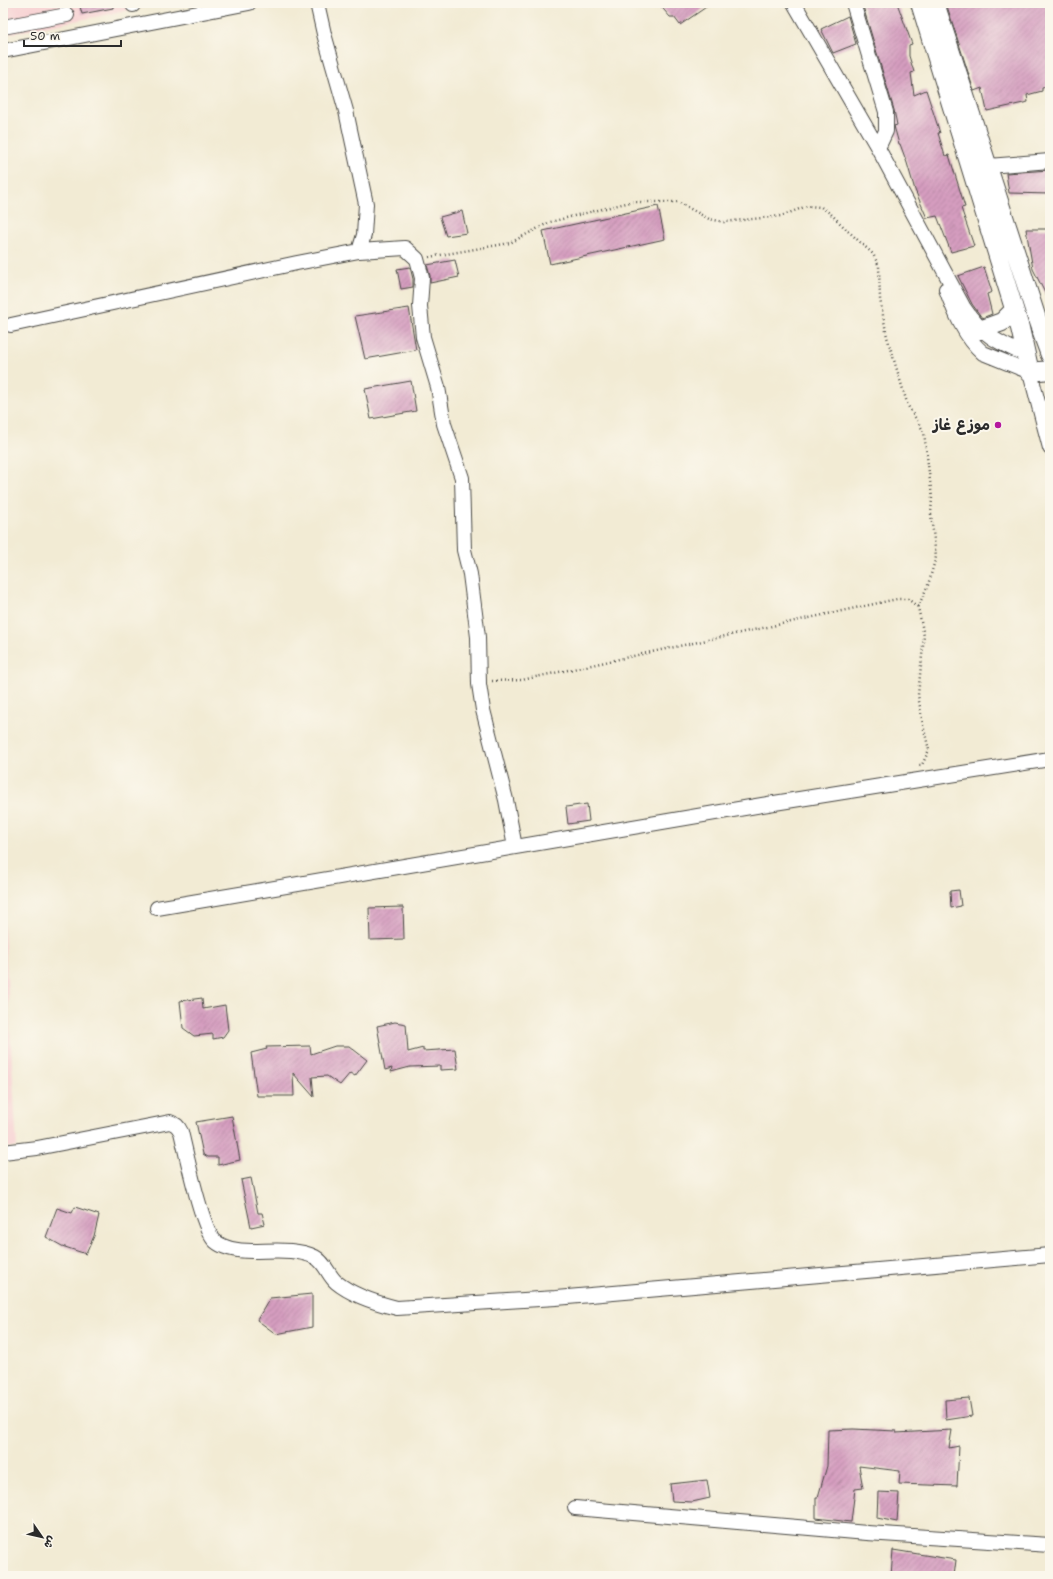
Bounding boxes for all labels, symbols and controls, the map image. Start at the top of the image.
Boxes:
scale bar [24,22,121,48]
text: 50 m [30,28,60,44]
place label: موزع غاز [931,415,990,435]
marker: موزع غاز [993,420,1003,430]
north arrow [22,1517,62,1557]
text: ش [40,1533,59,1552]

